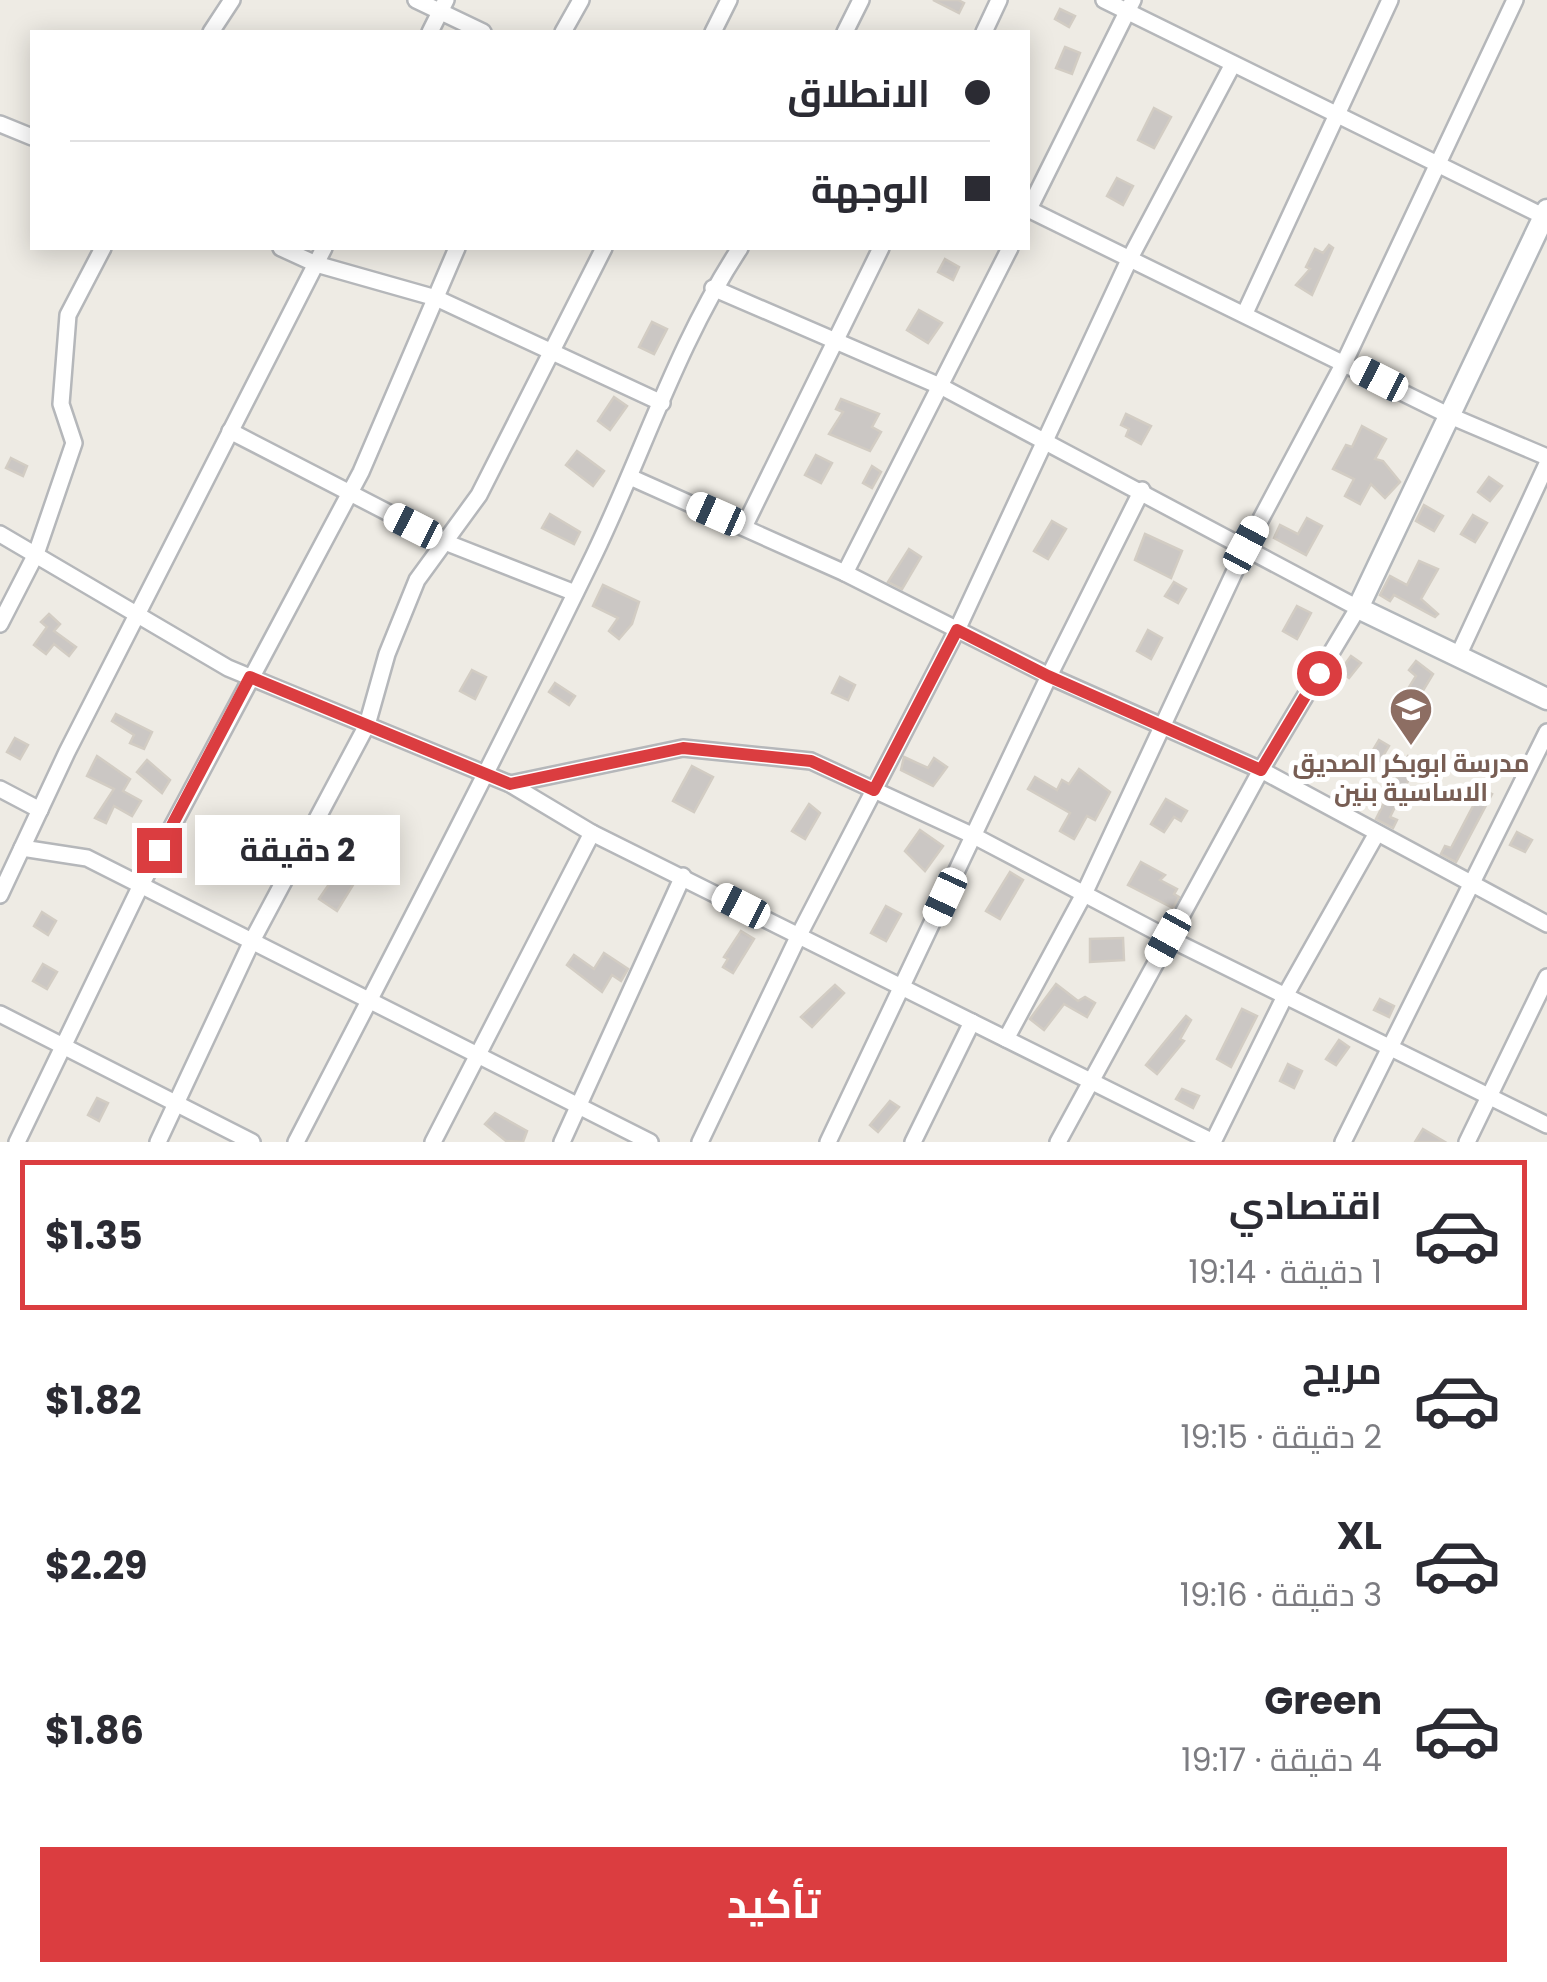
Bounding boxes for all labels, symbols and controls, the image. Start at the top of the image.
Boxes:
text: الانطلاق [787,67,930,120]
text: الوجهة [811,163,930,216]
car [1345,352,1413,406]
car [682,488,750,540]
car [379,499,447,553]
car [1219,511,1273,579]
route start [1297,651,1342,696]
school or university icon: مدرسة ابوبكر الصديق الاساسية بنين [1388,686,1434,747]
place label: مدرسة ابوبكر الصديق الاساسية بنين [1293,746,1529,810]
callout: 2 دقيقة [194,815,399,885]
text: 2 دقيقة [240,827,355,872]
route end [137,828,182,873]
car [919,863,971,931]
car [707,879,775,933]
car [1140,904,1196,972]
text: اقتصادي [1229,1179,1382,1232]
icon: car [1412,1190,1502,1280]
text: $1.35 [45,1209,143,1262]
text: 1 دقيقة · 19:14 [1189,1249,1382,1294]
text: مريح [1302,1344,1382,1397]
icon: car [1412,1355,1502,1445]
text: $1.82 [45,1374,141,1427]
text: 2 دقيقة · 19:15 [1180,1414,1382,1459]
text: XL [1337,1509,1382,1562]
icon: car [1412,1520,1502,1610]
text: $2.29 [45,1539,148,1592]
text: 3 دقيقة · 19:16 [1180,1572,1382,1617]
text: Green [1264,1674,1382,1727]
icon: car [1412,1685,1502,1775]
text: $1.86 [45,1704,144,1757]
text: 4 دقيقة · 19:17 [1181,1737,1382,1782]
button: تأكيد [40,1847,1507,1962]

